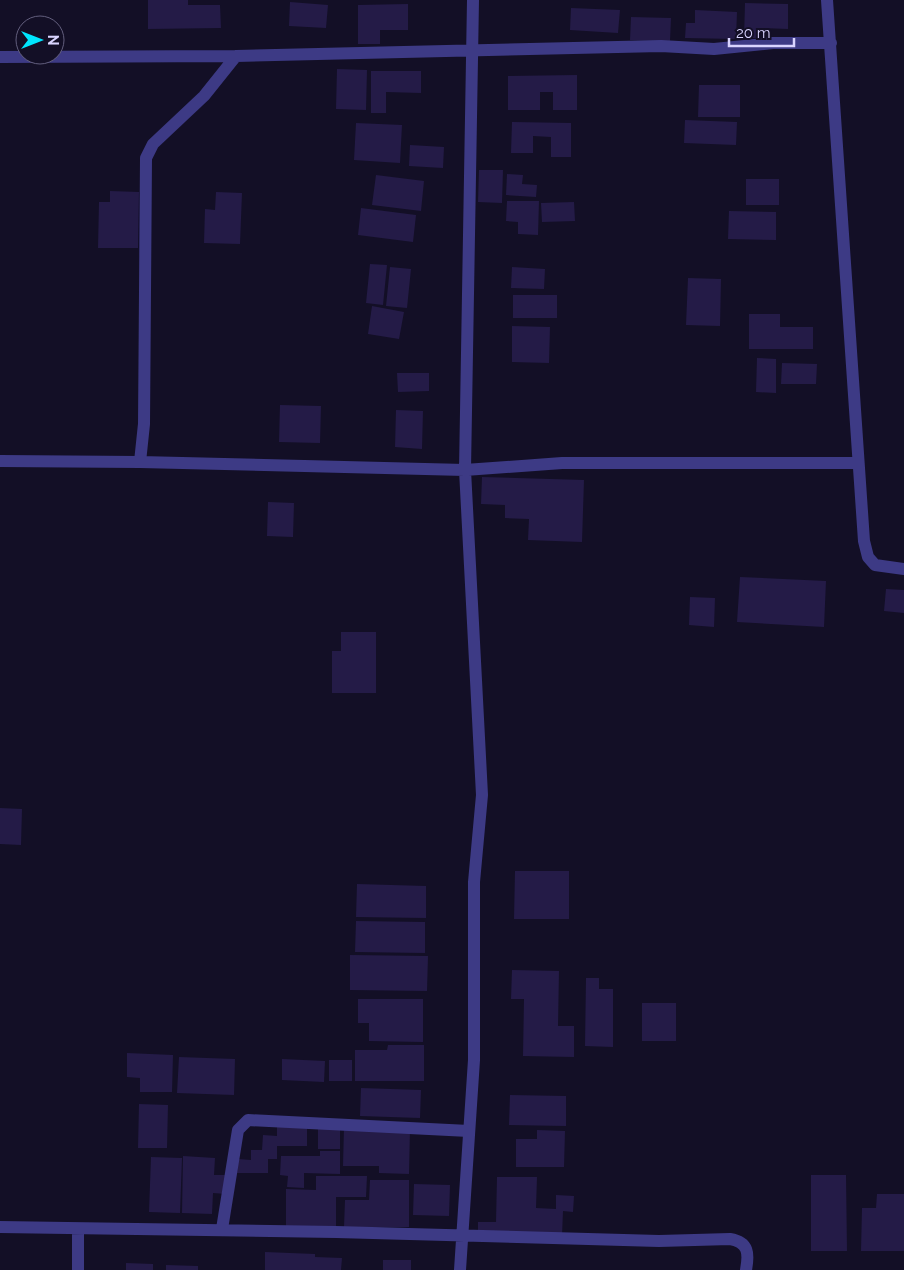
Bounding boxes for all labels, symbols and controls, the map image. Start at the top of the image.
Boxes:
north arrow [15,15,65,65]
scale bar [729,15,794,47]
text: 20 m [736,24,771,42]
text: N [45,35,61,45]

